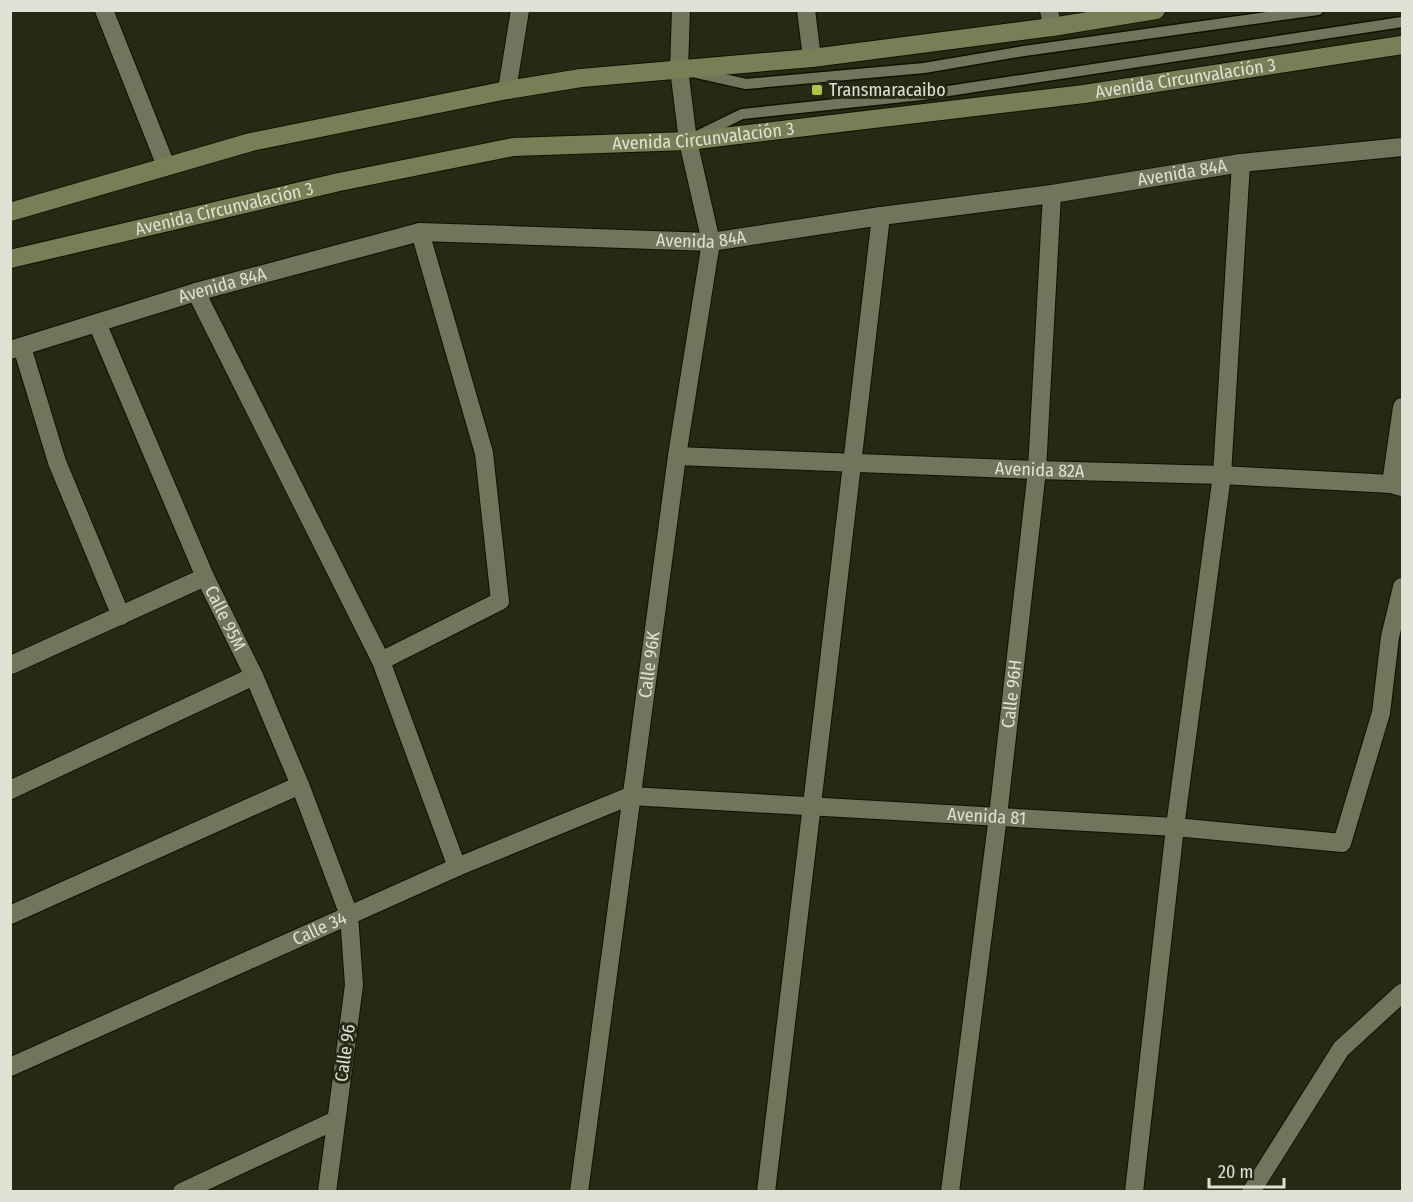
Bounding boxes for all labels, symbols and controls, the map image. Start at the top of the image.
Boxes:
street label: Avenida Circunvalación 3 [1094,54,1277,103]
place label: Transmaracaibo [829,79,946,101]
marker: Transmaracaibo [810,83,824,97]
street label: Avenida Circunvalación 3 [612,117,795,155]
street label: Avenida 84A [1136,154,1229,191]
street label: Avenida Circunvalación 3 [133,177,316,240]
street label: Avenida 84A [656,226,748,253]
street label: Avenida 84A [176,263,269,308]
street label: Avenida 82A [995,457,1085,482]
street label: Calle 95M [200,582,251,654]
street label: Calle 96K [634,629,665,700]
street label: Calle 96H [997,658,1027,729]
street label: Avenida 81 [947,803,1027,830]
street label: Calle 34 [289,907,350,950]
street label: Calle 96 [330,1023,360,1083]
scale bar [1209,1151,1284,1189]
text: 20 m [1218,1161,1253,1183]

